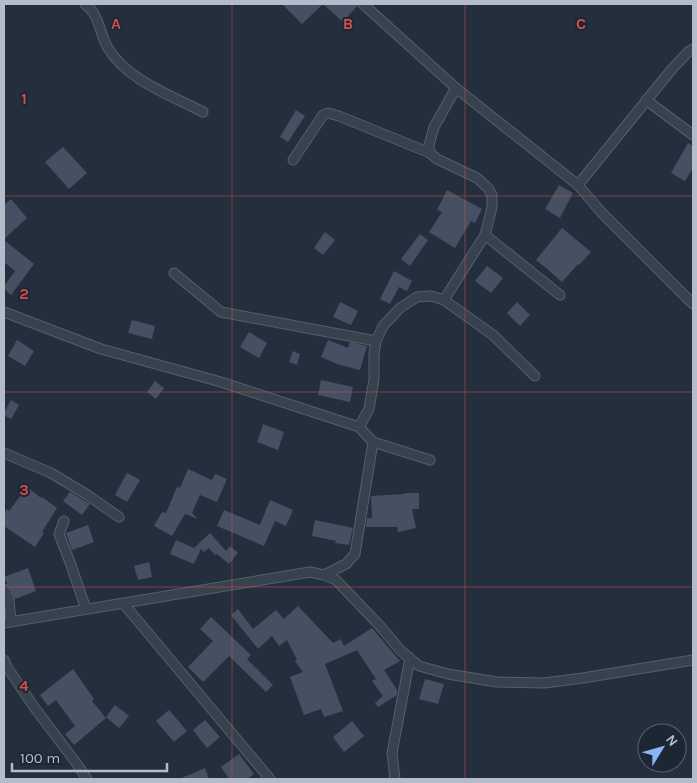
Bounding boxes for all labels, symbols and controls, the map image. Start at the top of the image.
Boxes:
text: A [111,14,121,33]
text: B [343,14,353,33]
text: C [576,14,586,33]
text: 1 [21,89,27,108]
text: 2 [19,284,29,303]
text: 3 [19,480,29,499]
text: 4 [19,676,29,695]
north arrow [637,723,687,773]
text: N [662,731,682,750]
scale bar [12,740,168,772]
text: 100 m [20,749,60,767]

